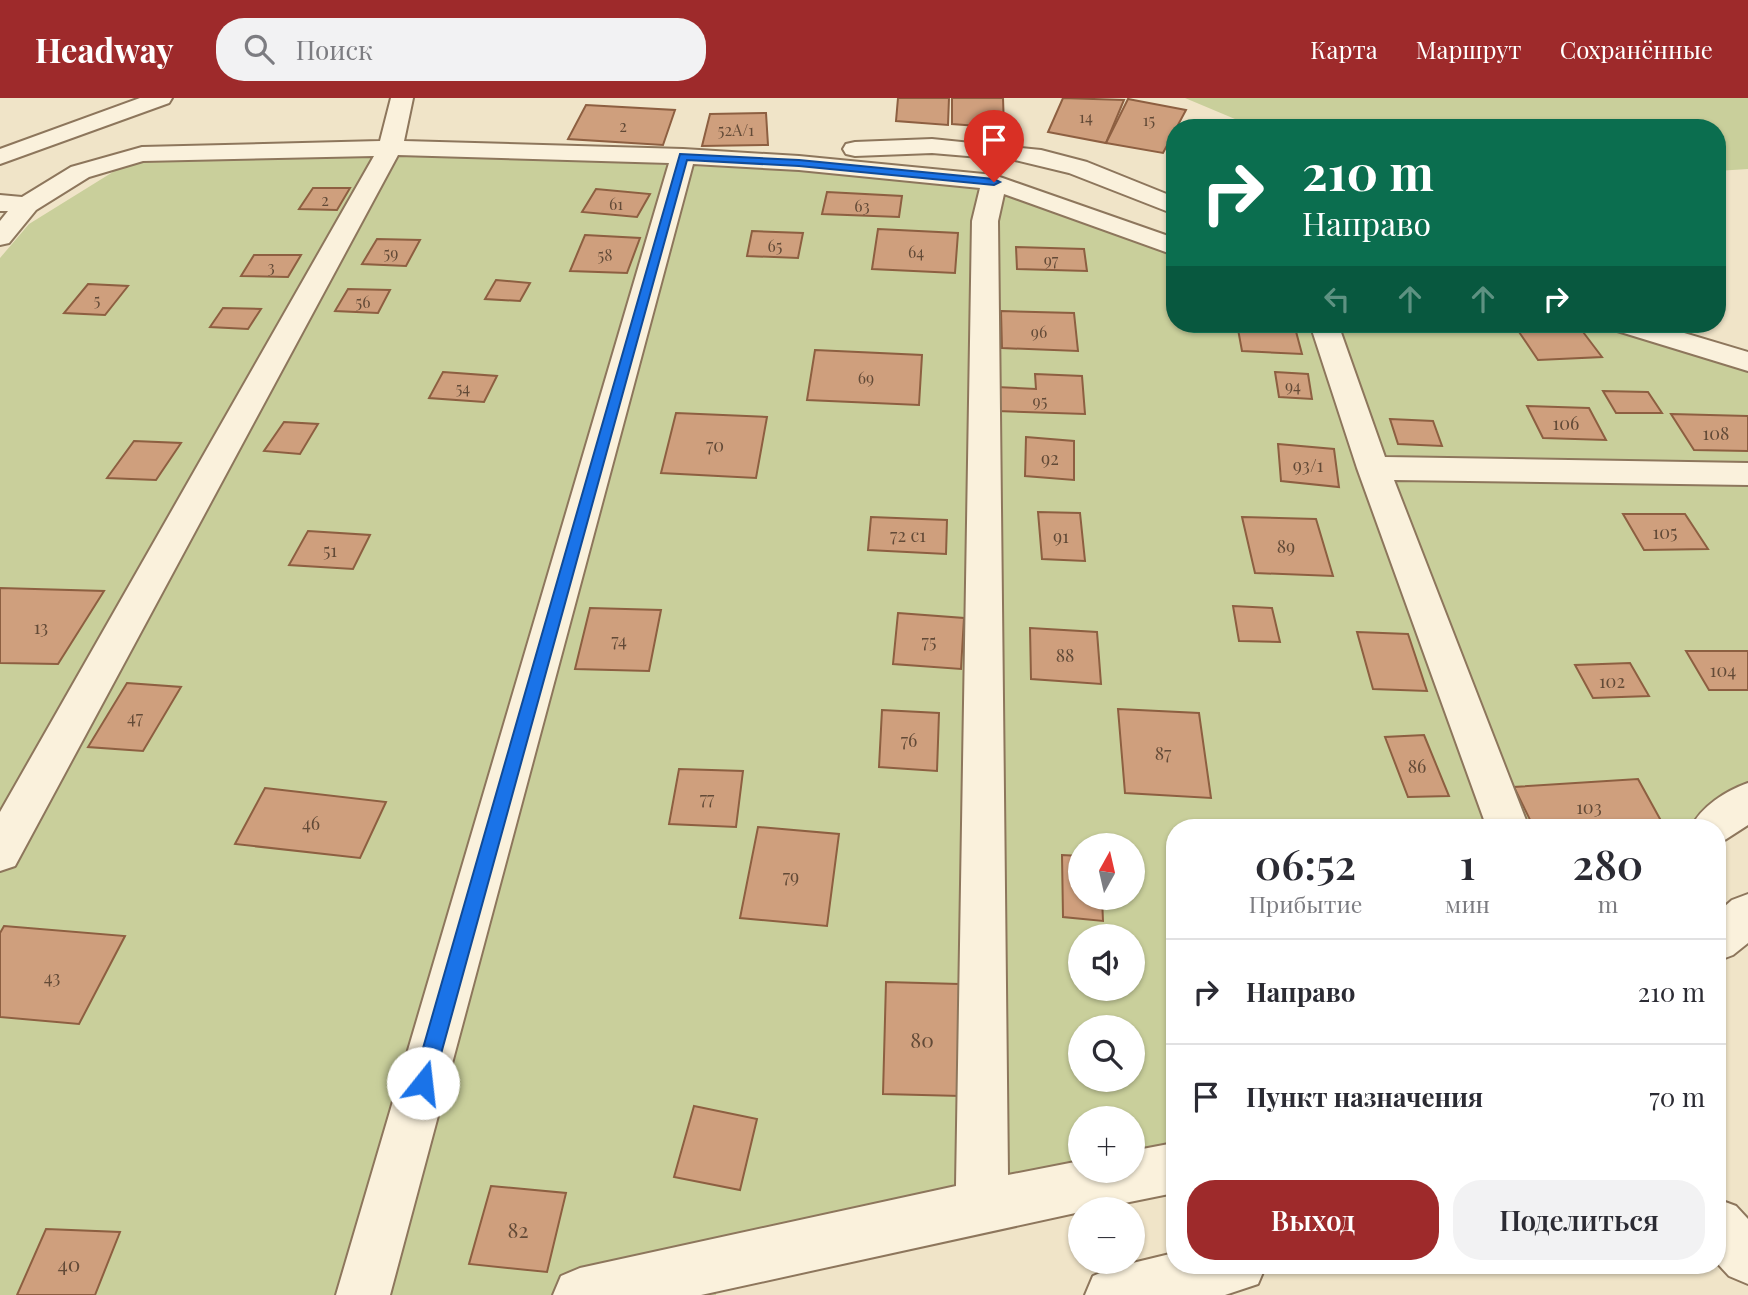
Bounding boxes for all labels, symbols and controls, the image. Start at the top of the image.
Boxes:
search box [216,18,706,81]
text: Headway [35,27,174,71]
icon: search [240,30,278,68]
text: Поиск [296,32,373,67]
text: Карта [1310,33,1378,65]
text: Маршрут [1416,33,1522,65]
text: Сохранённые [1560,33,1713,65]
house number: 14 [1079,106,1093,127]
house number: 15 [1143,109,1155,130]
pin [964,110,1024,182]
house number: 2 [619,115,627,136]
house number: 52А/1 [718,119,754,140]
icon: arrive [975,121,1013,159]
text: 210 m [1302,138,1434,203]
icon: right [1187,147,1278,238]
house number: 2 [321,189,329,210]
house number: 61 [609,193,623,214]
house number: 63 [854,195,870,216]
text: Направо [1302,201,1431,244]
house number: 65 [768,235,782,256]
house number: 64 [908,241,924,262]
house number: 59 [384,242,398,263]
house number: 58 [598,244,612,265]
house number: 97 [1044,249,1059,270]
house number: 3 [267,256,275,277]
icon: left [1318,280,1356,318]
icon: ahead [1391,280,1429,318]
icon: ahead [1464,280,1502,318]
icon: right [1537,280,1575,318]
house number: 5 [94,289,100,310]
house number: 56 [356,291,370,312]
house number: 96 [1031,321,1047,342]
house number: 69 [858,367,874,388]
house number: 94 [1285,375,1301,396]
house number: 54 [456,377,470,398]
house number: 95 [1033,390,1047,411]
house number: 106 [1553,411,1579,435]
house number: 108 [1703,421,1729,445]
house number: 70 [706,433,724,457]
house number: 92 [1041,446,1059,470]
house number: 93/1 [1293,453,1324,477]
house number: 105 [1653,520,1677,544]
house number: 72 с1 [890,523,926,547]
house number: 91 [1053,524,1069,548]
house number: 89 [1277,534,1295,558]
house number: 51 [323,538,337,562]
house number: 13 [34,615,48,639]
house number: 74 [611,628,627,652]
house number: 75 [922,629,936,653]
house number: 88 [1056,643,1074,667]
house number: 104 [1710,658,1736,682]
house number: 102 [1599,669,1625,693]
house number: 47 [127,705,144,729]
house number: 76 [901,728,917,752]
house number: 87 [1155,741,1172,765]
house number: 86 [1408,754,1426,778]
house number: 77 [700,786,715,810]
house number: 103 [1576,795,1602,819]
house number: 46 [302,811,320,835]
north arrow [1068,833,1144,910]
map controls [1068,833,1145,1274]
text: 06:52 [1255,835,1356,891]
text: 1 [1460,835,1475,891]
text: 280 [1573,835,1643,891]
house number: 79 [783,864,799,888]
text: Прибытие [1249,888,1362,919]
text: мин [1445,888,1490,919]
text: m [1598,888,1618,919]
button: sound [1068,924,1145,1001]
house number: 43 [44,965,60,989]
icon: right [1187,973,1225,1011]
text: Направо [1246,974,1355,1009]
text: 210 m [1638,974,1705,1009]
button: search [1068,1015,1145,1092]
house number: 80 [910,1025,934,1053]
position arrow [386,1046,460,1120]
icon: arrive [1187,1078,1225,1116]
text: Пункт назначения [1246,1079,1483,1114]
text: 70 m [1649,1079,1705,1114]
button: + [1068,1106,1145,1183]
button: Выход [1187,1180,1439,1260]
button: Поделиться [1453,1180,1705,1260]
button: − [1068,1197,1145,1274]
house number: 82 [508,1215,528,1243]
house number: 40 [58,1249,80,1277]

